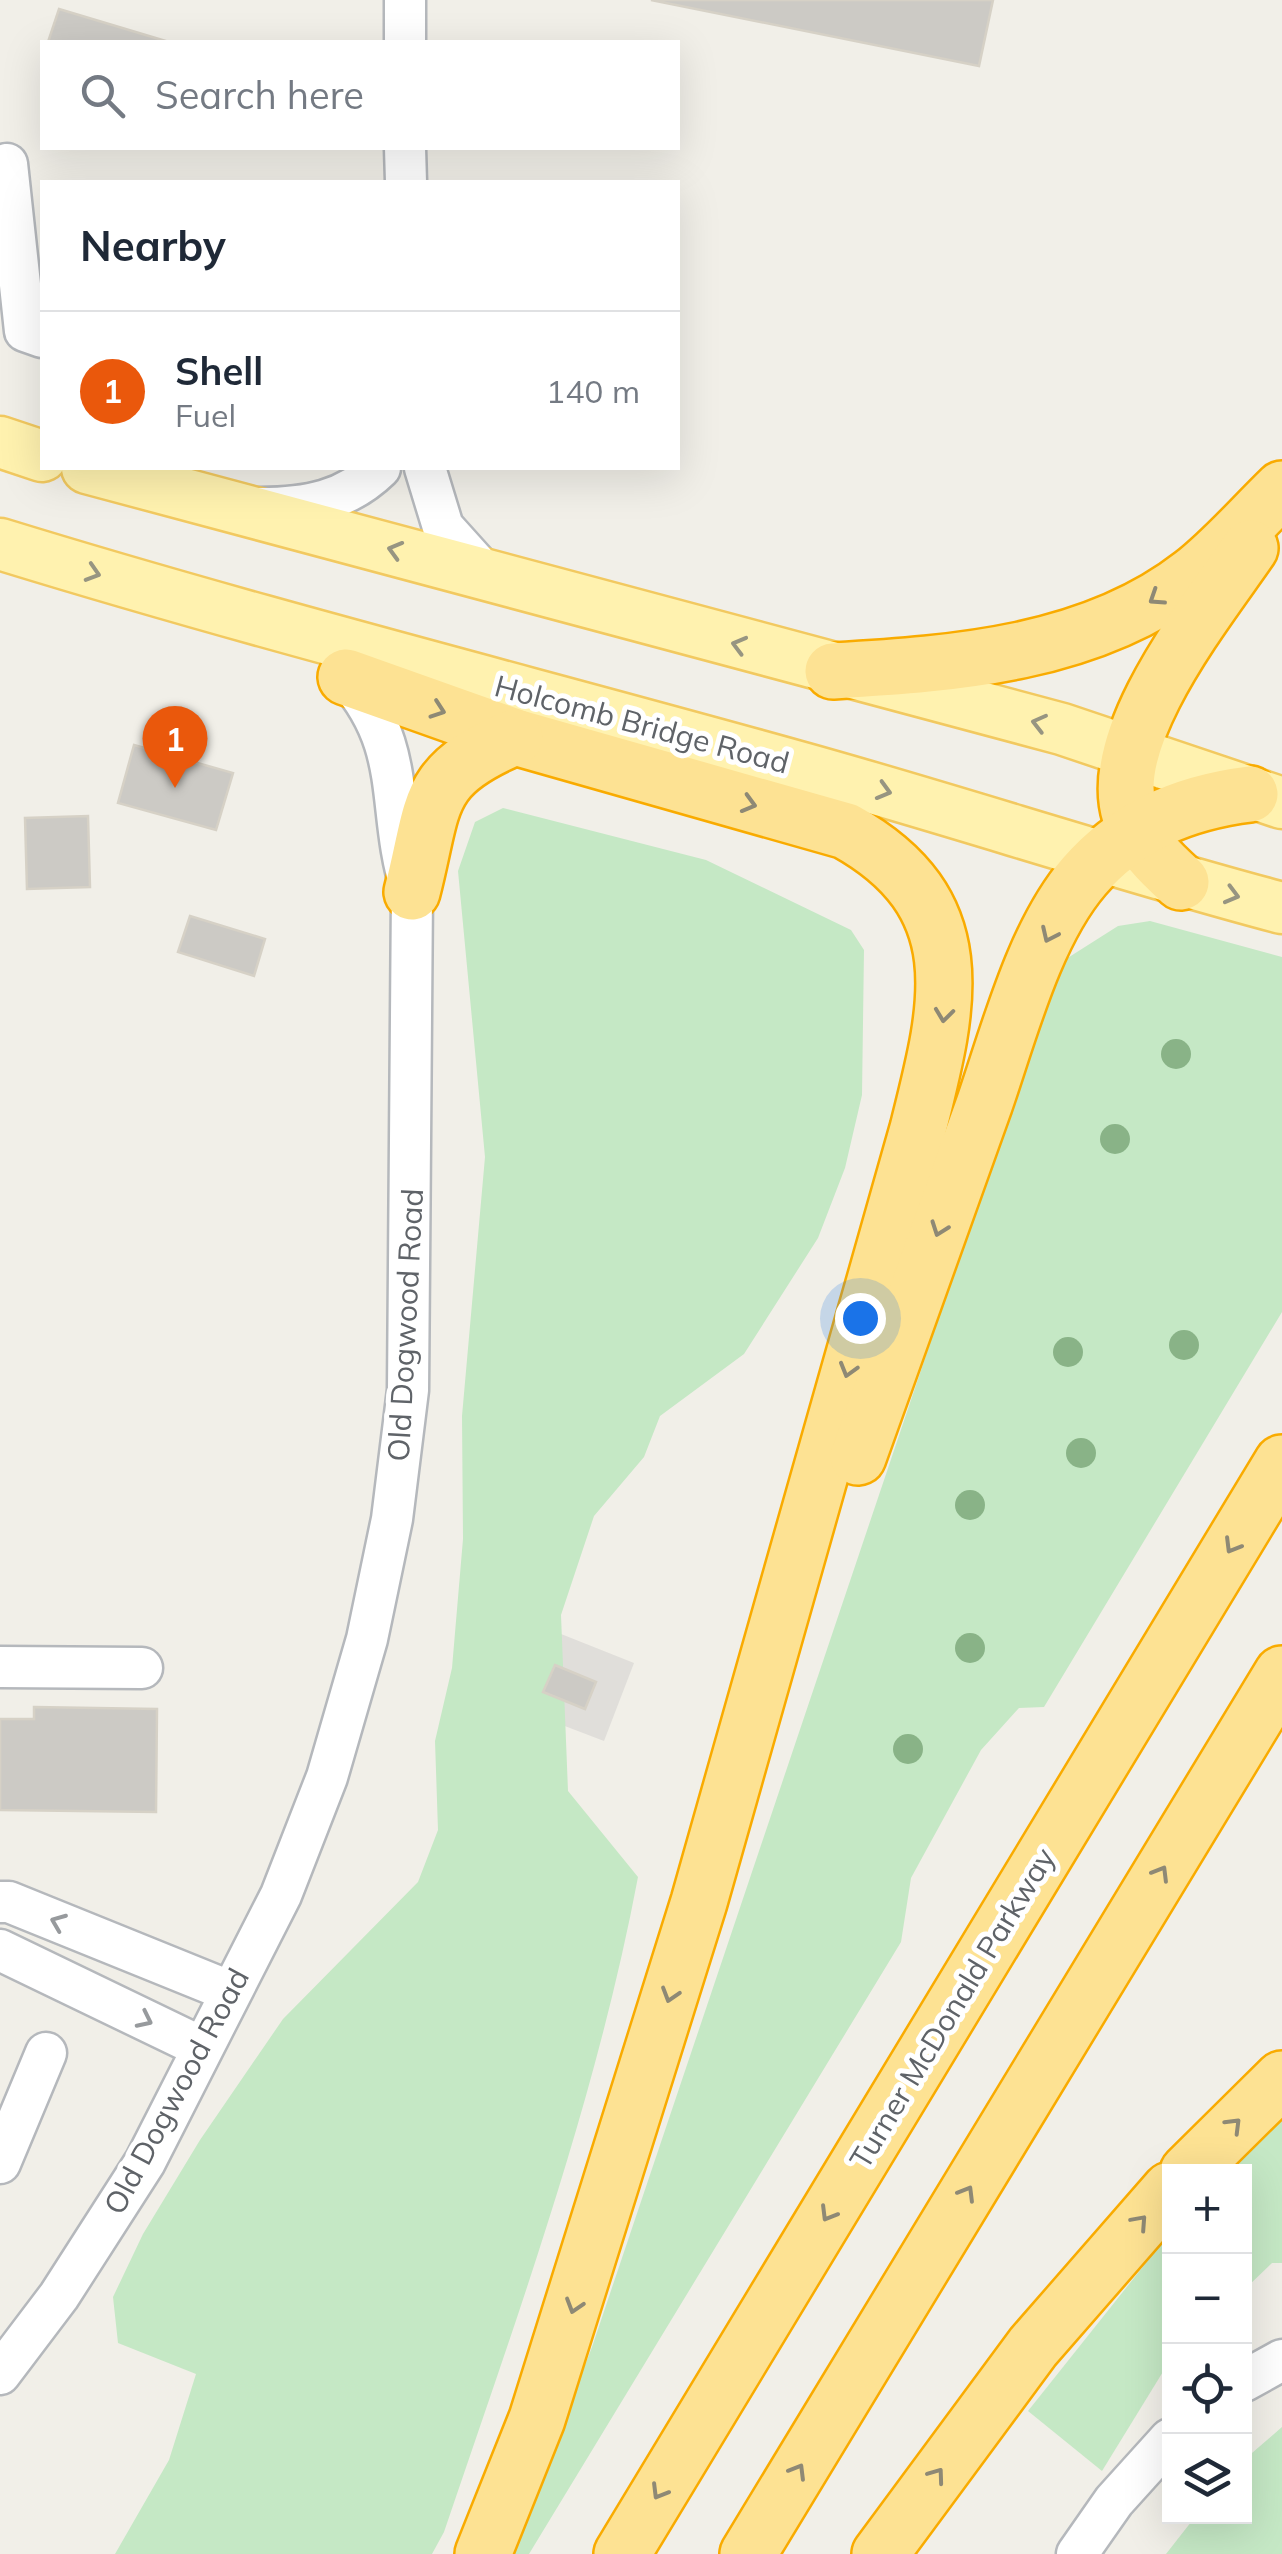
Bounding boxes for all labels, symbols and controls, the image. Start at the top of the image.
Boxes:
search box [40,40,680,150]
icon: search [75,68,130,123]
text: Search here [155,71,364,119]
text: Nearby [80,219,226,272]
text: Shell [175,347,263,395]
text: 1 [103,371,122,411]
text: 140 m [546,371,640,411]
text: Fuel [175,395,236,435]
one-way arrow [386,541,404,562]
one-way arrow [84,561,101,582]
one-way arrow [1149,586,1167,605]
one-way arrow [730,636,748,657]
street label: Holcomb Bridge Road [491,666,793,782]
one-way arrow [429,698,446,719]
pin: 1 [142,706,208,788]
one-way arrow [1031,714,1048,735]
one-way arrow [875,779,892,800]
one-way arrow [740,792,757,813]
one-way arrow [1223,883,1240,904]
one-way arrow [1041,925,1061,943]
one-way arrow [934,1007,955,1023]
street label: Old Dogwood Road [379,1188,431,1462]
one-way arrow [930,1220,951,1237]
your location [835,1293,886,1344]
one-way arrow [839,1361,860,1378]
one-way arrow [1225,1535,1244,1553]
street label: Turner McDonald Parkway [841,1841,1063,2175]
one-way arrow [1149,1866,1168,1884]
one-way arrow [50,1914,68,1934]
street label: Old Dogwood Road [95,1961,257,2221]
one-way arrow [662,1986,682,2003]
one-way arrow [135,2008,153,2028]
one-way arrow [1222,2118,1240,2136]
map controls [1162,2164,1252,2524]
button: + [1162,2164,1252,2254]
one-way arrow [955,2186,974,2204]
one-way arrow [821,2203,840,2221]
one-way arrow [1129,2215,1147,2234]
button: − [1162,2254,1252,2344]
one-way arrow [565,2296,586,2313]
button: locate [1162,2344,1252,2434]
button: layers [1162,2434,1252,2524]
one-way arrow [786,2464,805,2482]
one-way arrow [925,2468,943,2486]
one-way arrow [653,2481,672,2499]

